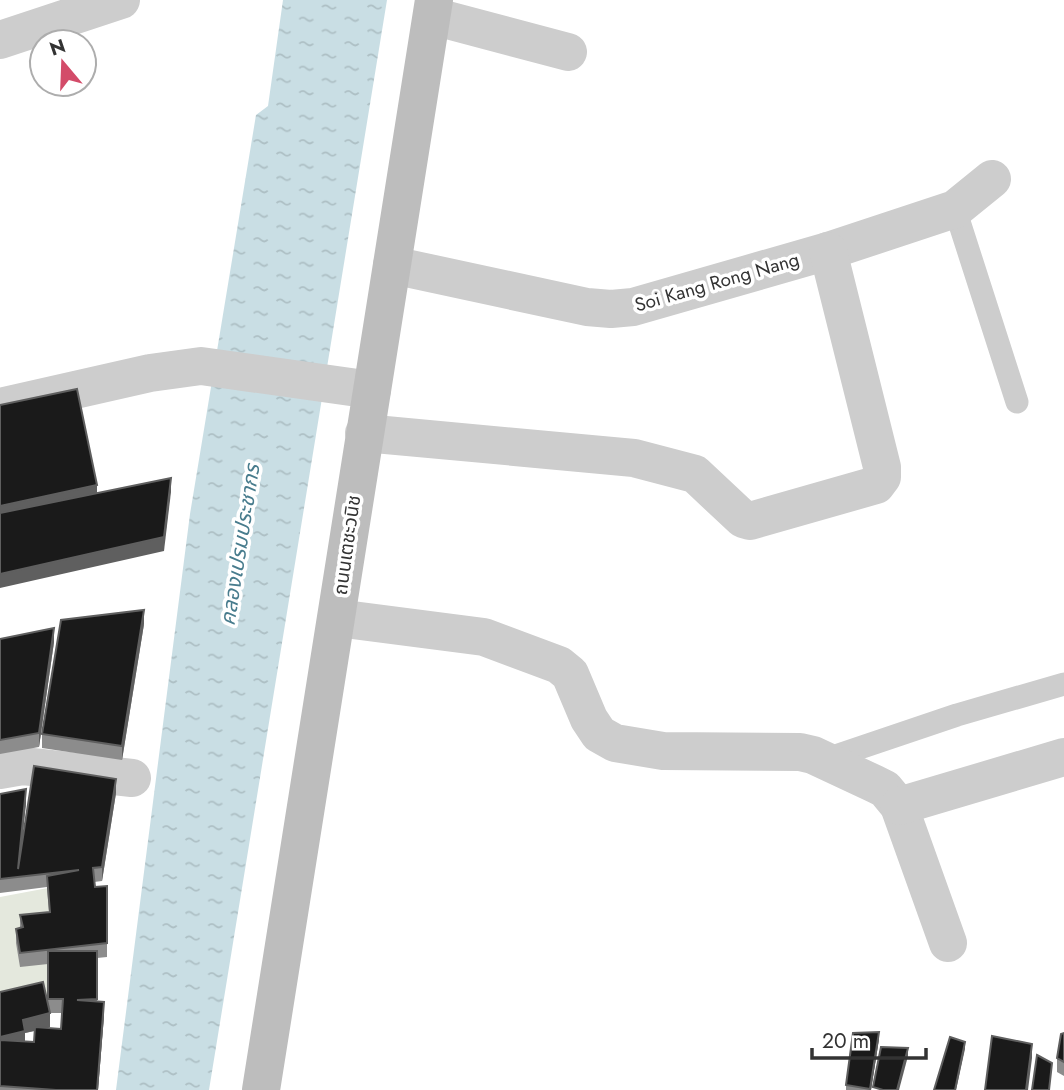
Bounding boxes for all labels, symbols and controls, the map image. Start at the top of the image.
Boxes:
north arrow [28,28,98,98]
text: N [46,32,69,63]
street label: Soi Kang Rong Nang [632,246,802,318]
water label: คลองเปรมประชากร [212,460,268,628]
street label: ถนนเตชะวนิช [327,493,367,597]
scale bar [812,1016,926,1060]
text: 20 m [822,1026,869,1056]

